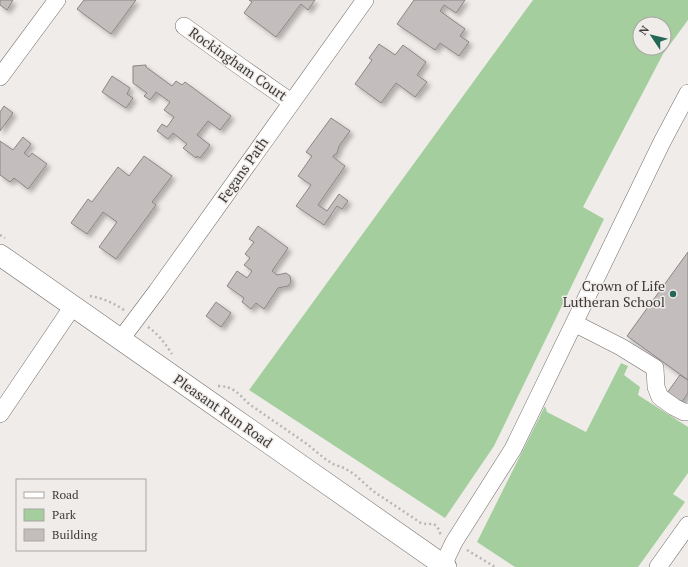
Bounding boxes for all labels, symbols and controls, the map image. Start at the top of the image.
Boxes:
north arrow [632,16,672,56]
text: N [636,22,652,38]
street label: Rockingham Court [185,23,292,105]
street label: Fegans Path [213,133,272,206]
place label: Crown of Life Lutheran School [563,276,665,311]
marker: Crown of Life Lutheran School [668,289,678,299]
street label: Pleasant Run Road [170,369,277,452]
legend [16,479,146,551]
text: Road [52,487,79,502]
text: Park [52,507,77,522]
text: Building [52,527,98,542]

